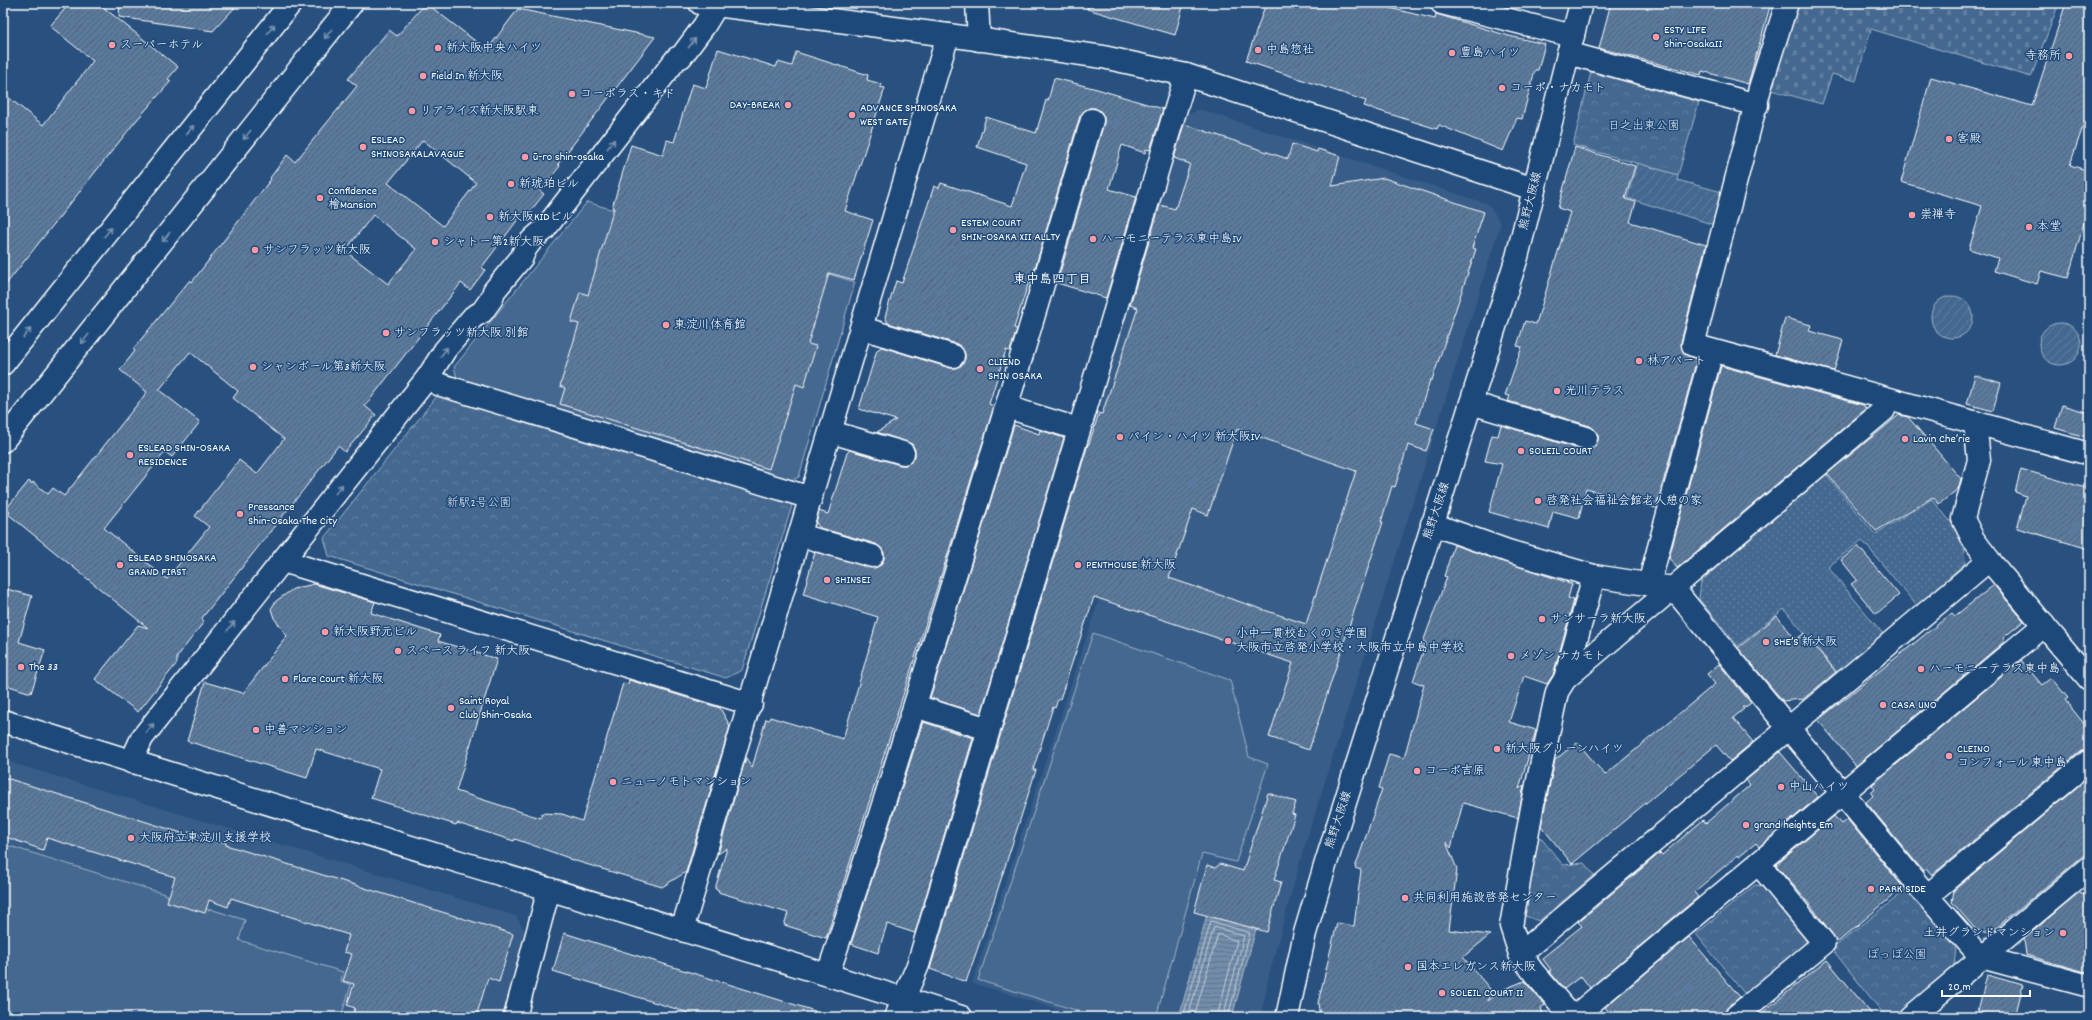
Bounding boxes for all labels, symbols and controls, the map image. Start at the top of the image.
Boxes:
place label: ESTY LIFE Shin-OsakaII [1664,22,1722,53]
one-way arrow [266,23,275,34]
one-way arrow [323,28,332,39]
marker: ESTY LIFE Shin-OsakaII [1651,32,1661,42]
place label: スーパーホテル [120,37,203,54]
one-way arrow [688,38,696,49]
marker: スーパーホテル [107,40,117,50]
place label: 新大阪中央ハイツ [446,40,542,57]
place label: 中島惣社 [1266,42,1314,59]
marker: 新大阪中央ハイツ [433,43,443,53]
marker: 中島惣社 [1253,45,1263,55]
place label: 豊島ハイツ [1460,45,1520,62]
marker: 豊島ハイツ [1447,48,1457,58]
place label: 寺務所 [2025,48,2061,65]
marker: 寺務所 [2064,51,2074,61]
place label: Field In 新大阪 [431,68,503,85]
marker: Field In 新大阪 [418,71,428,81]
place label: コーポ・ナカモト [1510,80,1606,97]
marker: コーポ・ナカモト [1497,83,1507,93]
place label: コーポラス・キド [580,86,676,103]
marker: コーポラス・キド [567,89,577,99]
place label: DAY-BREAK [730,97,780,114]
marker: DAY-BREAK [783,100,793,110]
place label: ADVANCE SHINOSAKA WEST GATE [860,100,957,131]
place label: リアライズ新大阪駅東 [420,103,539,120]
marker: リアライズ新大阪駅東 [407,106,417,116]
marker: ADVANCE SHINOSAKA WEST GATE [847,110,857,120]
park label: 日之出東公園 [1608,118,1680,135]
one-way arrow [185,125,194,136]
one-way arrow [242,130,251,141]
place label: 客殿 [1957,131,1981,148]
place label: ESLEAD SHINOSAKALAVAGUE [371,132,465,163]
marker: 客殿 [1944,134,1954,144]
one-way arrow [607,138,616,149]
marker: ESLEAD SHINOSAKALAVAGUE [358,142,368,152]
place label: ū-ro shin-osaka [533,149,604,166]
marker: ū-ro shin-osaka [520,152,530,162]
street label: 熊野大阪線 [1515,170,1547,232]
place label: 新琥珀ビル [519,176,579,193]
marker: 新琥珀ビル [506,179,516,189]
place label: Confidence 檜Mansion [328,183,377,214]
marker: Confidence 檜Mansion [315,193,325,203]
place label: 崇禅寺 [1920,207,1956,224]
place label: 新大阪KIDビル [498,209,573,226]
marker: 崇禅寺 [1907,210,1917,220]
marker: 新大阪KIDビル [485,212,495,222]
place label: ESTEM COURT SHIN-OSAKA XII ALLTY [961,215,1060,246]
place label: 本堂 [2037,219,2061,236]
marker: 本堂 [2024,222,2034,232]
marker: ESTEM COURT SHIN-OSAKA XII ALLTY [948,225,958,235]
one-way arrow [104,226,113,237]
place label: ハーモニーテラス東中島IV [1101,231,1242,248]
one-way arrow [161,232,170,243]
place label: シャトー第2新大阪 [443,234,544,251]
marker: ハーモニーテラス東中島IV [1088,234,1098,244]
marker: シャトー第2新大阪 [430,237,440,247]
place label: サンフラッツ新大阪 [263,242,371,259]
marker: サンフラッツ新大阪 [250,245,260,255]
district label: 東中島四丁目 [1013,271,1091,290]
place label: 東淀川体育館 [674,317,746,334]
marker: 東淀川体育館 [661,320,671,330]
place label: サンフラッツ新大阪 別館 [394,325,529,342]
one-way arrow [23,328,32,339]
marker: サンフラッツ新大阪 別館 [381,328,391,338]
one-way arrow [80,333,89,344]
one-way arrow [440,347,448,358]
place label: 林アパート [1647,353,1706,370]
place label: CLIEND SHIN OSAKA [988,354,1043,385]
marker: 林アパート [1634,356,1644,366]
place label: シャンボール第3新大阪 [261,359,386,376]
marker: シャンボール第3新大阪 [248,362,258,372]
marker: CLIEND SHIN OSAKA [975,364,985,374]
place label: 光川テラス [1565,383,1625,400]
marker: 光川テラス [1552,386,1562,396]
place label: パイン・ハイツ 新大阪IV [1128,429,1260,446]
place label: Lavin Che’rie [1913,431,1970,448]
marker: パイン・ハイツ 新大阪IV [1115,432,1125,442]
marker: Lavin Che’rie [1900,434,1910,444]
place label: ESLEAD SHIN-OSAKA RESIDENCE [138,440,231,471]
place label: SOLEIL COURT [1529,443,1592,460]
marker: SOLEIL COURT [1516,446,1526,456]
marker: ESLEAD SHIN-OSAKA RESIDENCE [125,450,135,460]
street label: 熊野大阪線 [1420,480,1454,542]
one-way arrow [335,483,343,494]
place label: 啓発社会福祉会館老人憩の家 [1546,493,1702,510]
park label: 新駅2号公園 [446,495,512,512]
marker: 啓発社会福祉会館老人憩の家 [1533,496,1543,506]
place label: Pressance Shin-Osaka The City [248,499,338,530]
marker: Pressance Shin-Osaka The City [235,509,245,519]
place label: ESLEAD SHINOSAKA GRAND FIRST [128,550,217,581]
place label: PENTHOUSE 新大阪 [1086,557,1176,574]
marker: ESLEAD SHINOSAKA GRAND FIRST [115,560,125,570]
marker: PENTHOUSE 新大阪 [1073,560,1083,570]
place label: SHINSEI [835,572,871,589]
marker: SHINSEI [822,575,832,585]
place label: サンサーラ新大阪 [1550,611,1646,628]
marker: サンサーラ新大阪 [1537,614,1547,624]
one-way arrow [226,621,235,631]
place label: 新大阪野元ビル [333,624,417,641]
place label: 小中一貫校むくのき学園 大阪市立啓発小学校・大阪市立中島中学校 [1236,626,1464,657]
marker: 新大阪野元ビル [320,627,330,637]
place label: SHE’S 新大阪 [1774,634,1837,651]
marker: 小中一貫校むくのき学園 大阪市立啓発小学校・大阪市立中島中学校 [1223,636,1233,646]
marker: SHE’S 新大阪 [1761,637,1771,647]
place label: スペース ライフ 新大阪 [406,643,530,660]
marker: スペース ライフ 新大阪 [393,646,403,656]
place label: メゾン ナカモト [1519,648,1606,665]
marker: メゾン ナカモト [1506,651,1516,661]
place label: The 33 [29,659,58,676]
place label: ハーモニーテラス東中島 [1929,661,2060,678]
marker: The 33 [16,662,26,672]
marker: ハーモニーテラス東中島 [1916,664,1926,674]
place label: Flare Court 新大阪 [293,671,383,688]
marker: Flare Court 新大阪 [280,674,290,684]
place label: Saint Royal Club Shin-Osaka [459,693,532,724]
place label: CASA UNO [1891,697,1937,714]
marker: CASA UNO [1878,700,1888,710]
marker: Saint Royal Club Shin-Osaka [446,703,456,713]
one-way arrow [145,722,154,733]
place label: 中善マンション [264,722,348,739]
marker: 中善マンション [251,725,261,735]
place label: 新大阪グリーンハイツ [1505,741,1624,758]
place label: CLEINO コンフォール 東中島 [1957,741,2067,772]
marker: 新大阪グリーンハイツ [1492,744,1502,754]
marker: CLEINO コンフォール 東中島 [1944,751,1954,761]
place label: コーポ吉原 [1425,763,1485,780]
marker: コーポ吉原 [1412,766,1422,776]
place label: ニューノモトマンション [621,774,752,791]
marker: ニューノモトマンション [608,777,618,787]
place label: 中山ハイツ [1789,779,1849,796]
marker: 中山ハイツ [1776,782,1786,792]
street label: 熊野大阪線 [1322,789,1356,851]
place label: grand heights Em [1754,817,1833,834]
marker: grand heights Em [1741,820,1751,830]
place label: 大阪府立東淀川支援学校 [139,830,271,847]
marker: 大阪府立東淀川支援学校 [126,833,136,843]
place label: PARK SIDE [1879,881,1926,898]
marker: PARK SIDE [1866,884,1876,894]
place label: 共同利用施設啓発センター [1413,890,1557,907]
marker: 共同利用施設啓発センター [1400,893,1410,903]
place label: 土井グランドマンション [1923,925,2055,942]
marker: 土井グランドマンション [2058,928,2068,938]
park label: ぽっぽ公園 [1867,947,1927,964]
place label: 国本エレガンス新大阪 [1416,959,1536,976]
marker: 国本エレガンス新大阪 [1403,962,1413,972]
scale bar [1942,972,2030,998]
text: 20 m [1948,979,1971,996]
place label: SOLEIL COURT II [1450,985,1524,1002]
marker: SOLEIL COURT II [1437,988,1447,998]

